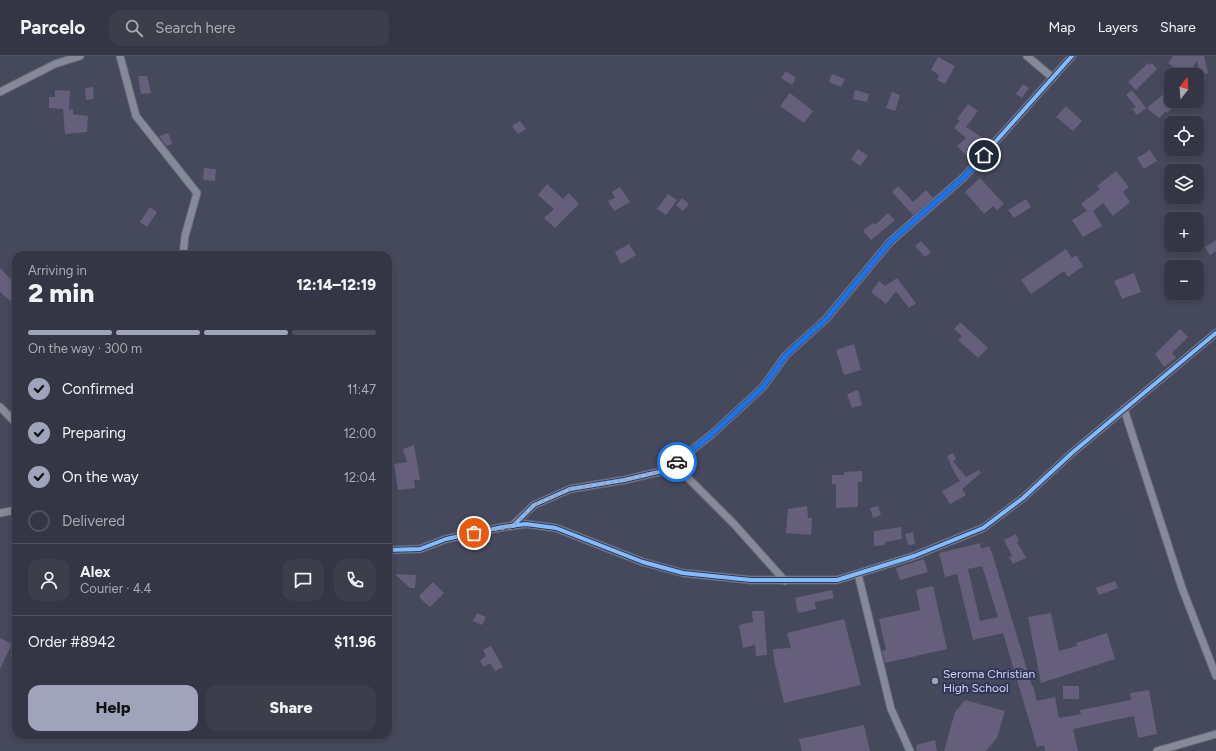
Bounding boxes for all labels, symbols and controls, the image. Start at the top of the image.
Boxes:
search box [109,10,389,46]
text: Parcelo [20,16,85,39]
icon: search [123,17,145,39]
text: Search here [155,19,235,37]
text: Map [1048,19,1076,36]
text: Layers [1098,19,1138,36]
text: Share [1160,19,1196,36]
north arrow [1164,68,1204,108]
map controls [1164,68,1204,300]
button: locate [1164,116,1204,156]
pin [967,138,1001,172]
icon: home [973,144,995,166]
button: layers [1164,164,1204,204]
button: + [1164,212,1204,252]
button: − [1164,260,1204,300]
text: Arriving in [28,263,87,278]
text: 12:14–12:19 [296,276,376,294]
text: 2 min [28,277,94,309]
text: On the way · 300 m [28,341,142,356]
icon: check [28,378,50,400]
text: Confirmed [62,380,134,398]
text: 11:47 [347,382,376,397]
icon: check [28,422,50,444]
text: Preparing [62,424,126,442]
text: 12:00 [343,426,376,441]
courier [657,442,697,482]
icon: car [666,451,688,473]
icon: check [28,466,50,488]
text: On the way [62,468,139,486]
text: 12:04 [344,470,376,485]
text: Delivered [62,512,125,530]
pin [457,516,491,550]
icon: bag [463,522,485,544]
button: person [28,559,70,601]
button: chat [282,559,324,601]
button: phone [334,559,376,601]
text: Alex [80,563,110,581]
text: Courier · 4.4 [80,581,152,596]
text: Order #8942 [28,633,115,651]
text: $11.96 [334,633,376,651]
place label: Seroma Christian High School [943,667,1035,695]
marker: Seroma Christian High School [930,676,940,686]
button: Help [28,685,198,731]
button: Share [206,685,376,731]

